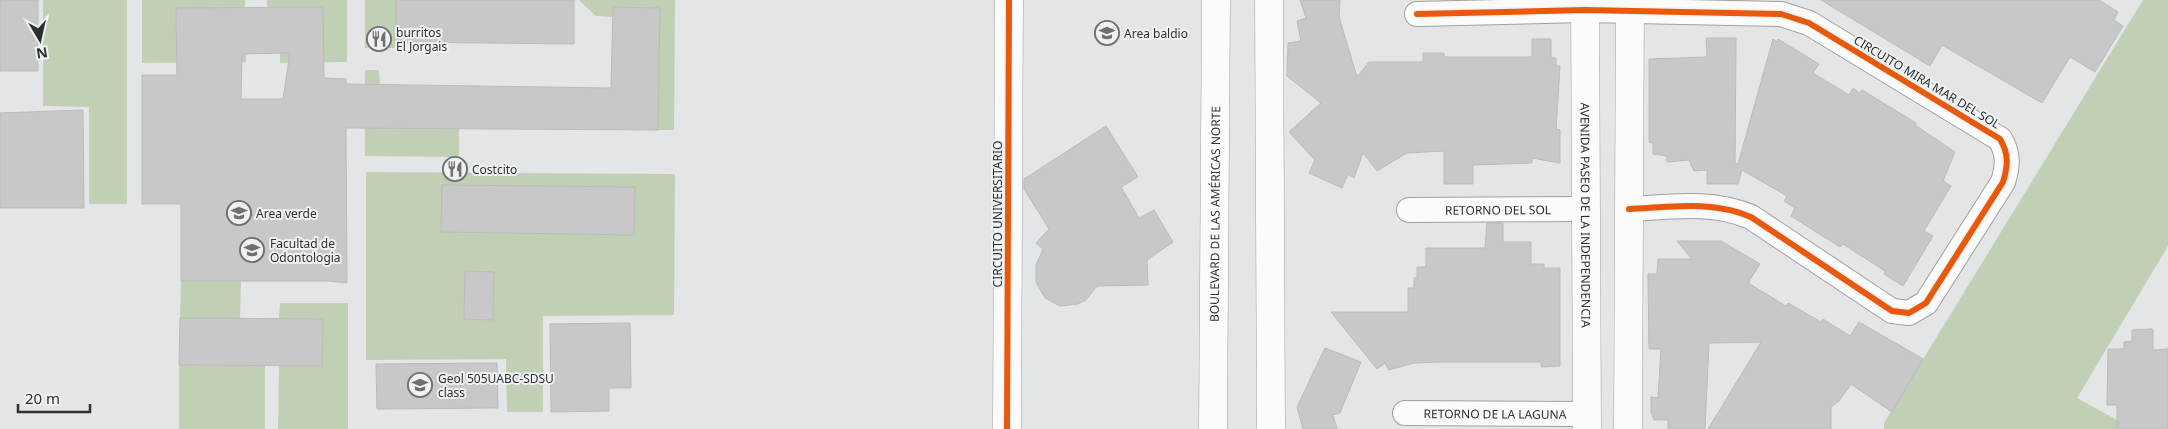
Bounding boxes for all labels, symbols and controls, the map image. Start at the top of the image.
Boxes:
north arrow [15,15,65,65]
school or university icon: Area baldio [1094,20,1120,46]
place label: burritos El Jorgais [396,24,447,55]
place label: Area baldio [1124,25,1188,42]
restaurant icon: burritos El Jorgais [366,26,392,52]
street label: CIRCUITO MIRA MAR DEL SOL [1851,31,2003,133]
text: N [35,43,49,64]
street label: AVENIDA PASEO DE LA INDEPENDENCIA [1577,102,1595,328]
street label: BOULEVARD DE LAS AMÉRICAS NORTE [1205,106,1224,322]
street label: CIRCUITO UNIVERSITARIO [989,141,1006,287]
restaurant icon: Costcito [442,156,468,182]
place label: Costcito [472,161,517,178]
school or university icon: Area verde [226,200,252,226]
street label: RETORNO DEL SOL [1445,201,1551,218]
place label: Area verde [256,205,317,222]
place label: Facultad de Odontologia [270,235,341,266]
school or university icon: Facultad de Odontologia [239,237,265,263]
place label: Geol 505UABC-SDSU class [438,370,554,401]
school or university icon: Geol 505UABC-SDSU class [407,372,433,398]
scale bar [18,382,90,414]
text: 20 m [25,388,60,408]
street label: RETORNO DE LA LAGUNA [1424,405,1567,422]

